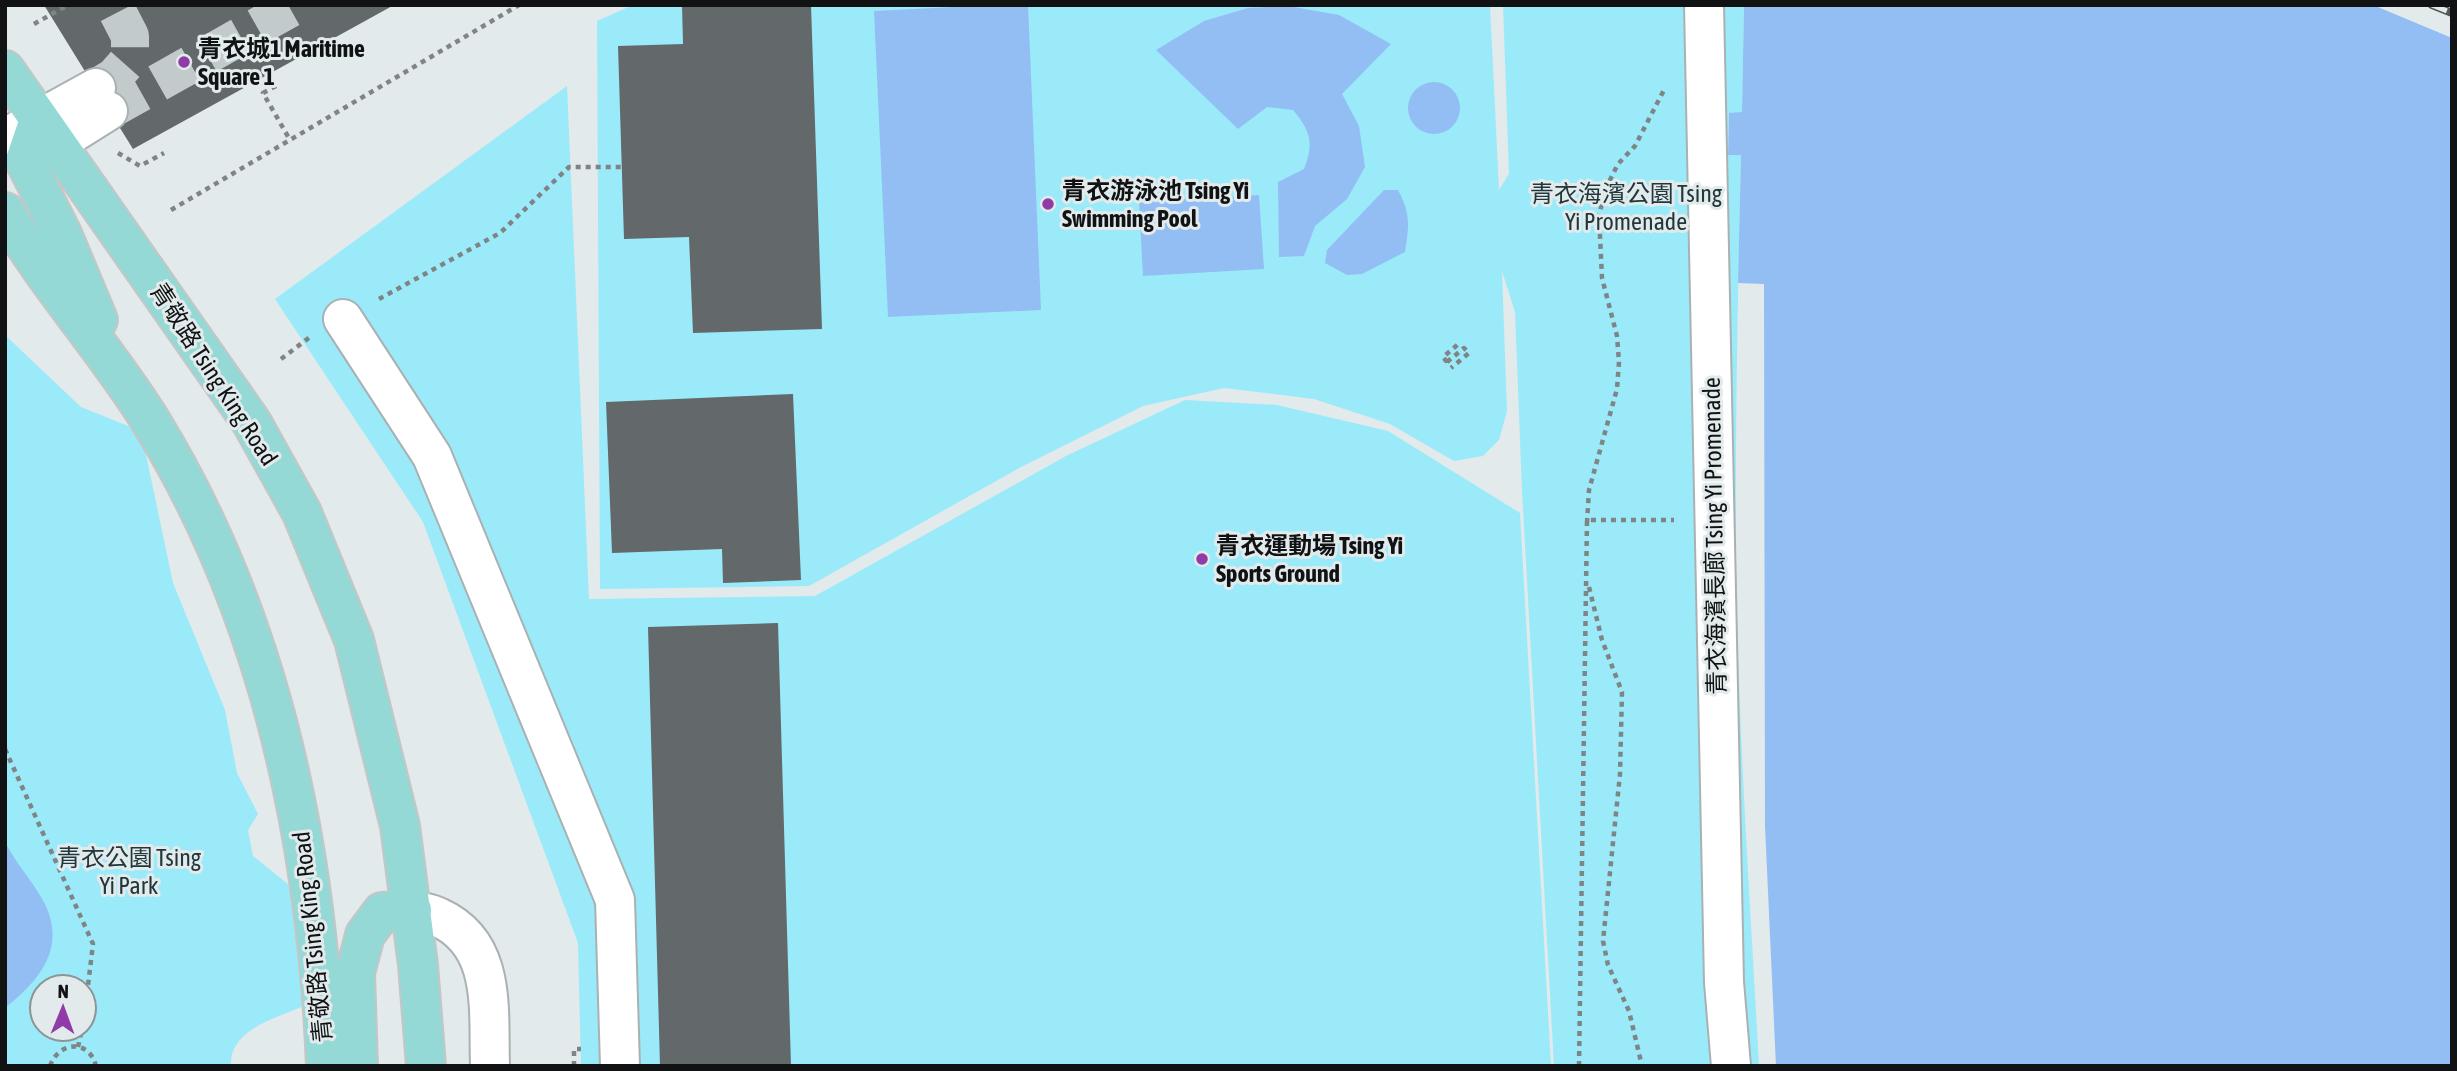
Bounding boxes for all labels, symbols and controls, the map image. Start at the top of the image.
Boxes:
place label: 青衣城1 Maritime Square 1 [198,35,365,90]
marker: 青衣城1 Maritime Square 1 [176,54,192,70]
place label: 青衣游泳池 Tsing Yi Swimming Pool [1062,177,1249,232]
park label: 青衣海濱公園 Tsing Yi Promenade [1530,180,1723,235]
marker: 青衣游泳池 Tsing Yi Swimming Pool [1040,196,1056,212]
street label: 青敬路 Tsing King Road [145,278,283,470]
street label: 青衣海濱長廊 Tsing Yi Promenade [1698,377,1730,695]
place label: 青衣運動場 Tsing Yi Sports Ground [1216,532,1403,587]
marker: 青衣運動場 Tsing Yi Sports Ground [1194,551,1210,567]
street label: 青敬路 Tsing King Road [287,830,337,1044]
park label: 青衣公園 Tsing Yi Park [57,844,202,899]
north arrow [28,973,98,1043]
text: N [57,980,69,1002]

